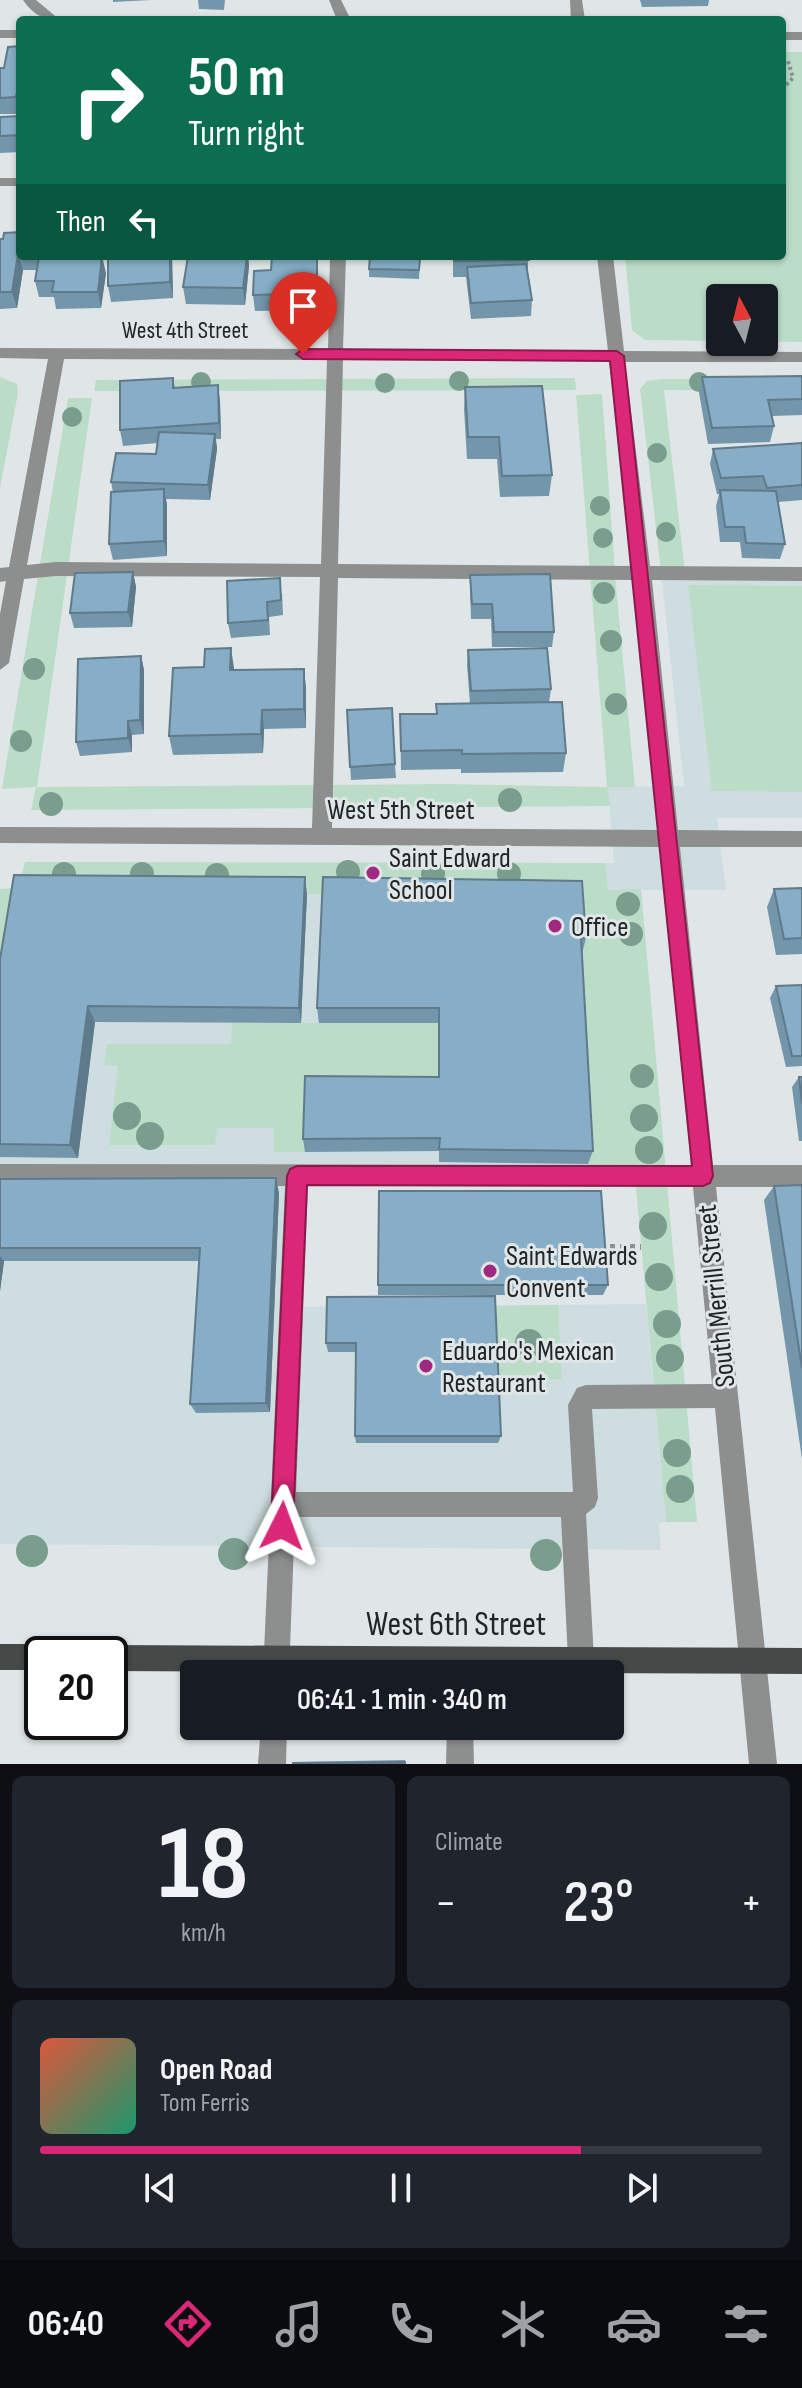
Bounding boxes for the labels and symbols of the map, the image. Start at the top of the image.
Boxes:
pin [269,272,337,354]
north arrow [706,284,778,356]
street label: West 4th Street [122,316,248,345]
street label: West 5th Street [327,794,475,827]
place label: Saint Edward School [389,842,511,907]
marker: Saint Edward School [364,864,382,882]
place label: Office [571,911,628,944]
marker: Office [546,917,564,935]
street label: South Merrill Street [690,1203,742,1389]
place label: Saint Edwards Convent [506,1240,638,1305]
marker: Saint Edwards Convent [481,1262,499,1280]
place label: Eduardo's Mexican Restaurant [442,1335,614,1400]
marker: Eduardo's Mexican Restaurant [417,1357,435,1375]
position arrow [240,1484,324,1568]
street label: West 6th Street [366,1604,546,1645]
speed limit sign: 20 [24,1636,128,1740]

